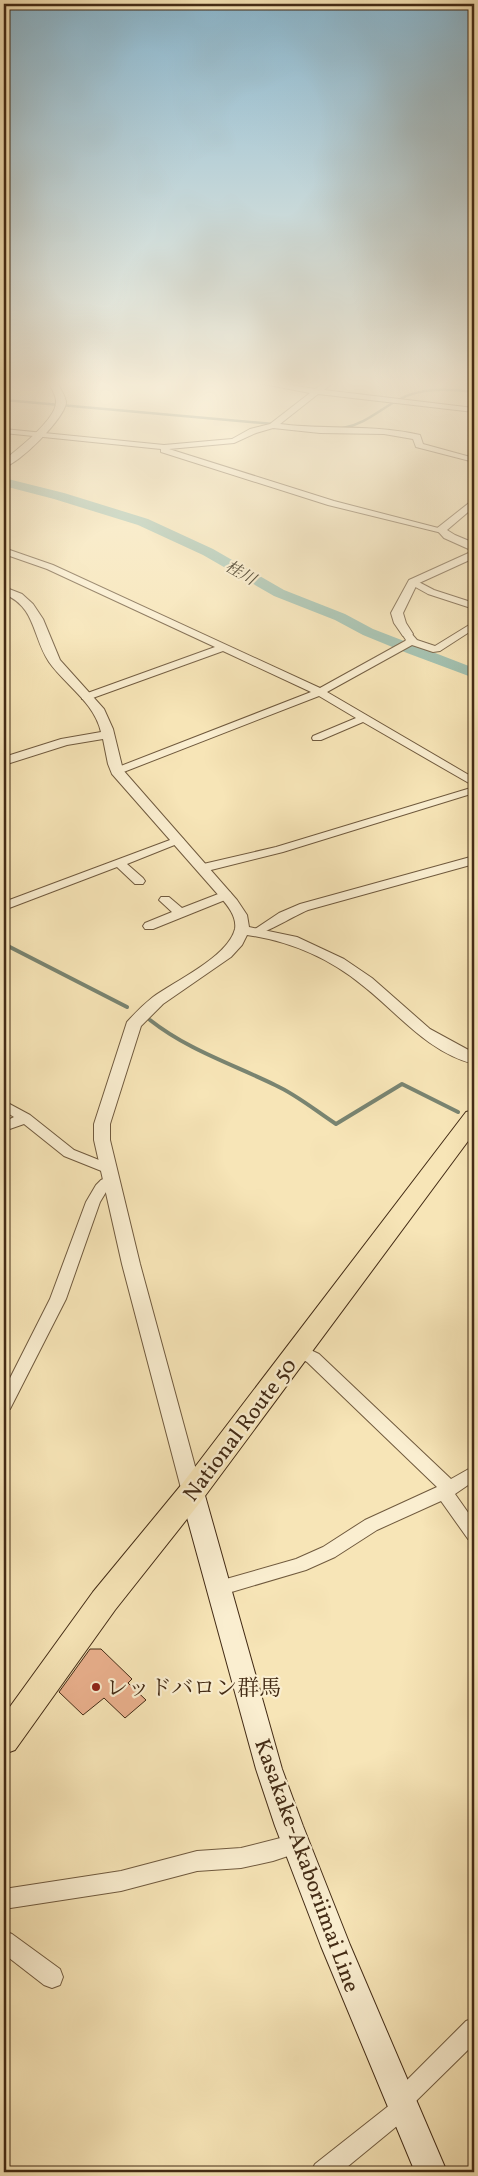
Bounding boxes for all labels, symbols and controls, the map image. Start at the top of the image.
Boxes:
water label: 桂川 [221,556,261,592]
street label: National Route 50 [177,1352,305,1509]
place label: レッドバロン群馬 [106,1674,281,1705]
marker: レッドバロン群馬 [90,1681,102,1693]
street label: Kasakake-Akaboriimai Line [245,1735,366,1997]

